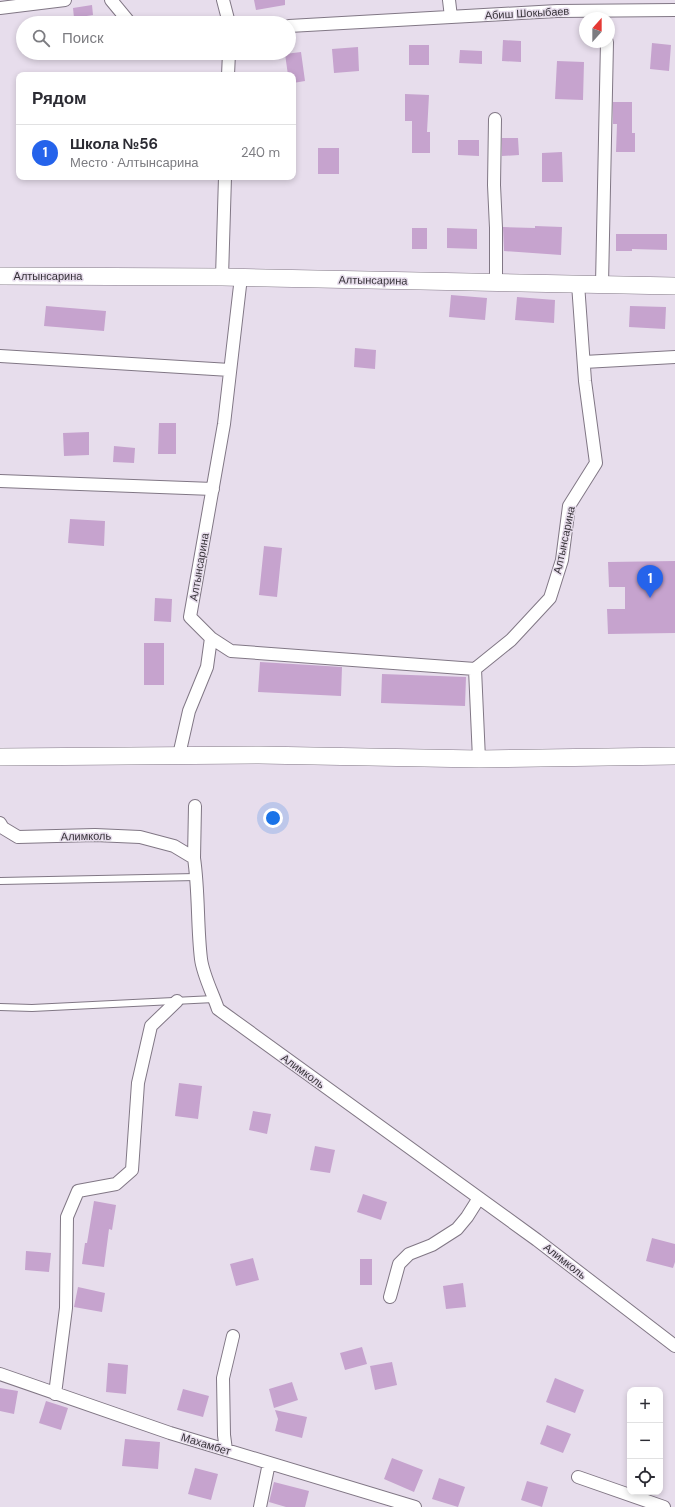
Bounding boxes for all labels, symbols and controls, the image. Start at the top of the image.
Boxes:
street label: Абиш Шокыбаев [484,4,570,22]
north arrow [579,12,615,48]
search box [16,16,296,60]
icon: search [30,27,52,49]
text: Поиск [62,28,104,48]
text: Рядом [32,87,87,109]
text: Школа №56 [70,134,158,154]
text: 1 [43,144,47,161]
text: 240 m [241,144,280,161]
text: Место · Алтынсарина [70,154,199,171]
street label: Алтынсарина [14,269,83,283]
street label: Алтынсарина [338,272,408,288]
street label: Алтынсарина [550,504,578,575]
street label: Алтынсарина [186,531,212,602]
pin: 1 [637,565,663,598]
your location [263,808,283,828]
street label: Алимколь [61,829,112,843]
street label: Алимколь [278,1051,328,1092]
street label: Алимколь [541,1240,589,1282]
map controls [627,1387,663,1495]
button: + [627,1387,663,1423]
button: − [627,1423,663,1459]
street label: Махамбет [179,1430,233,1458]
button: locate [627,1459,663,1495]

